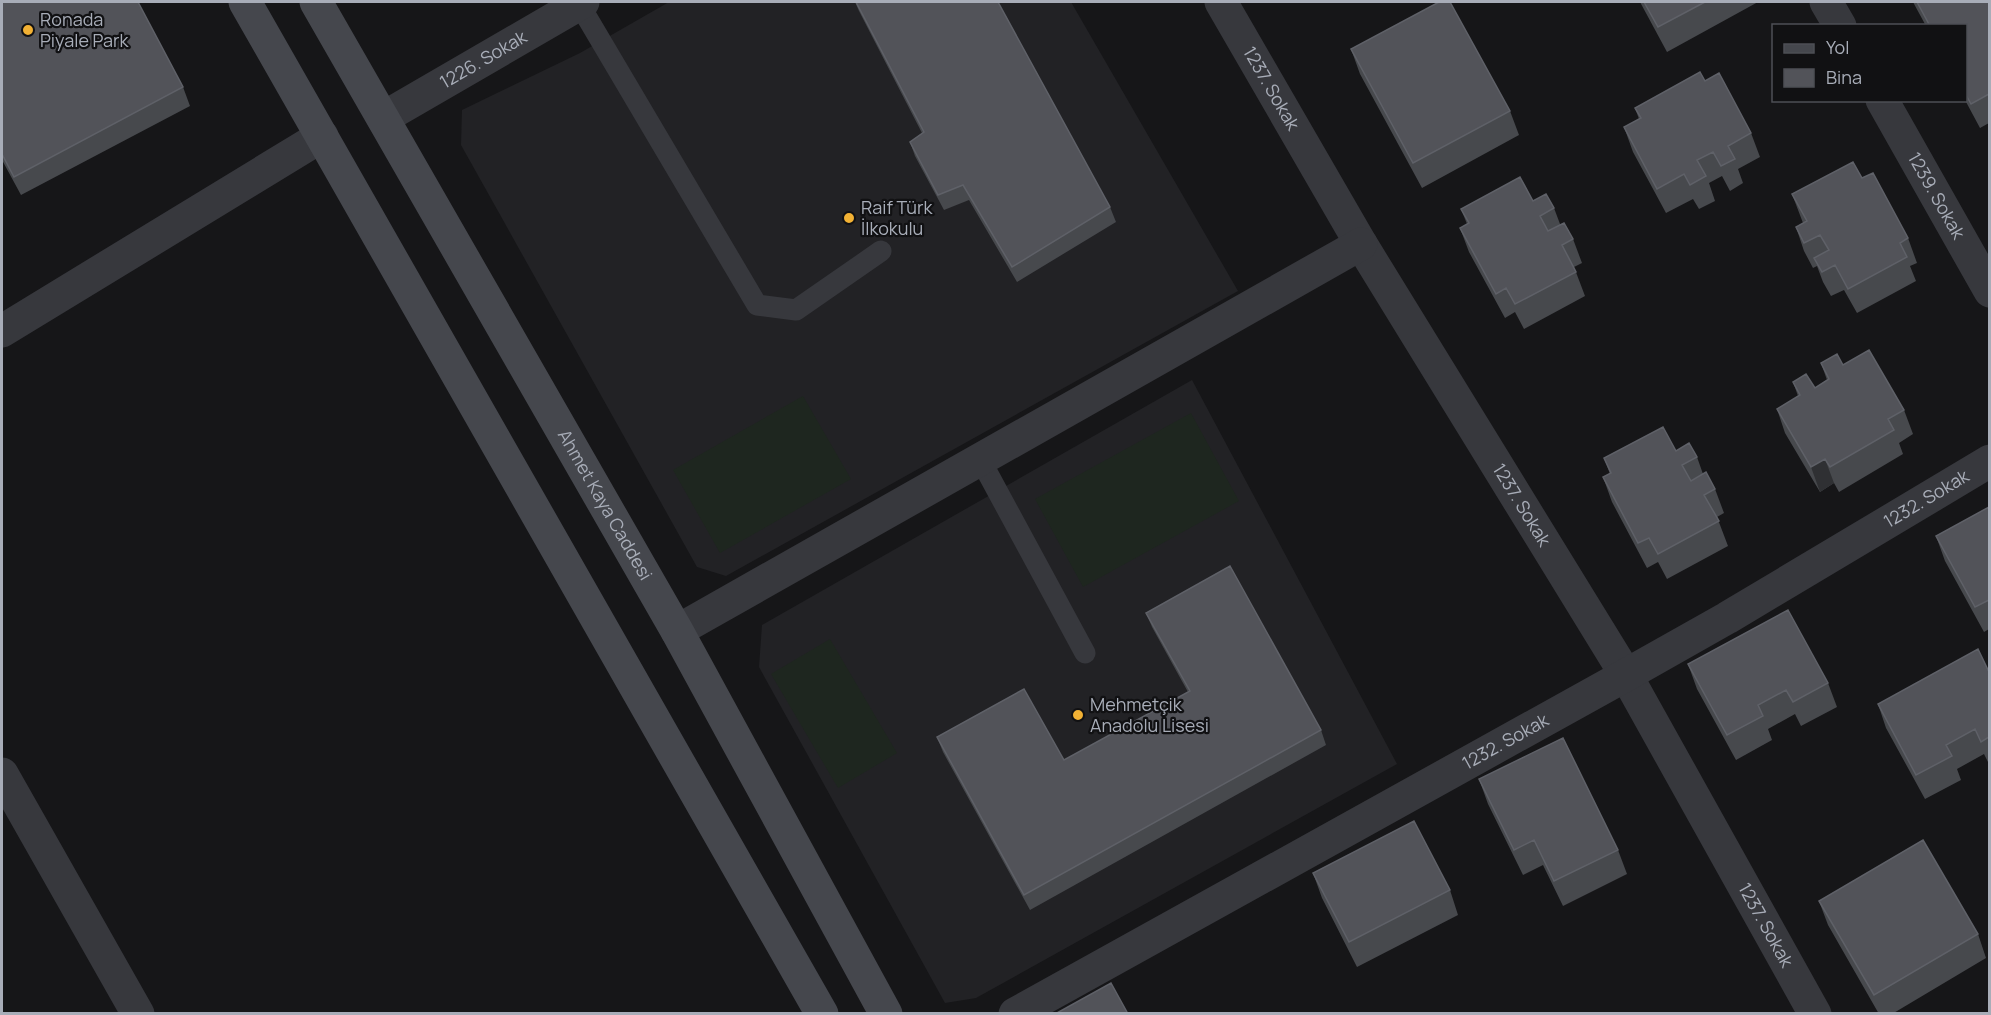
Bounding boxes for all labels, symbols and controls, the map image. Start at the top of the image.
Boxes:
place label: Ronada Piyale Park [40,7,129,52]
marker: Ronada Piyale Park [21,23,35,37]
street label: 1226. Sokak [435,24,532,94]
legend [1772,24,1967,102]
text: Yol [1826,35,1849,59]
street label: 1237. Sokak [1238,42,1306,135]
text: Bina [1826,65,1862,89]
street label: 1239. Sokak [1903,148,1972,244]
place label: Raif Türk İlkokulu [861,195,934,240]
marker: Raif Türk İlkokulu [842,211,856,225]
street label: Ahmet Kaya Caddesi [553,425,658,584]
street label: 1237. Sokak [1488,459,1557,551]
street label: 1232. Sokak [1879,463,1974,533]
place label: Mehmetçik Anadolu Lisesi [1090,692,1209,737]
street label: 1232. Sokak [1458,707,1554,775]
marker: Mehmetçik Anadolu Lisesi [1071,708,1085,722]
street label: 1237. Sokak [1733,878,1800,972]

